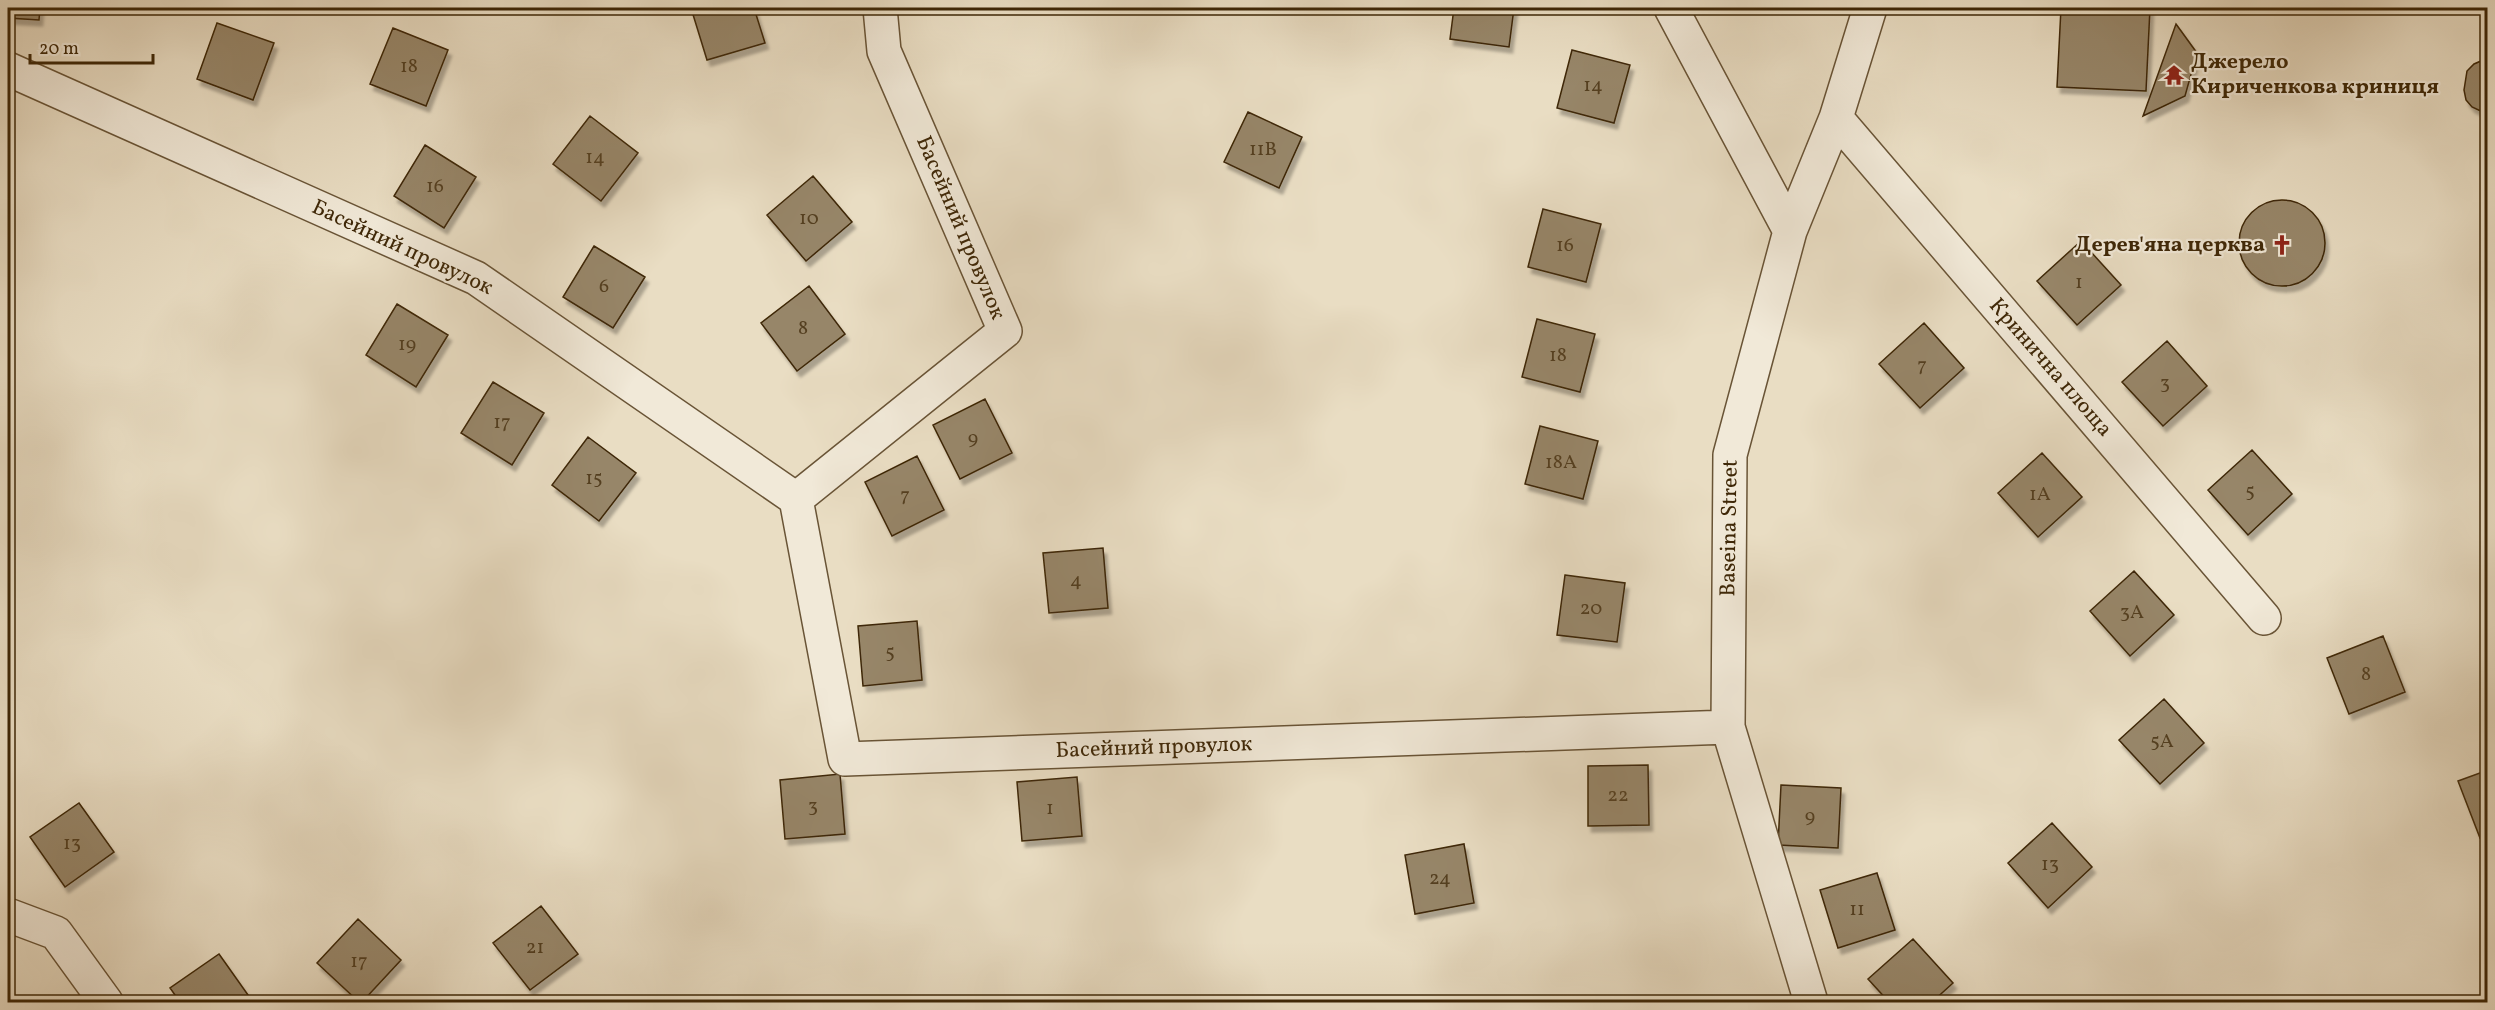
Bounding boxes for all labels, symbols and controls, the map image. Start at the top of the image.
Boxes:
scale bar [30,27,153,65]
text: 20 m [39,37,79,62]
place label: Джерело Кириченкова криниця [2191,47,2439,103]
house number: 18 [400,53,418,81]
temple icon: Джерело Кириченкова криниця [2162,63,2186,87]
house number: 14 [1583,72,1603,100]
street label: Басейний провулок [907,131,1013,325]
house number: 11В [1249,136,1277,164]
house number: 14 [585,144,605,172]
house number: 16 [426,173,444,201]
street label: Басейний провулок [306,192,498,304]
house number: 10 [799,205,819,233]
place label: Дерев'яна церква [2075,230,2265,261]
house number: 16 [1556,232,1574,260]
church icon: Дерев'яна церква [2270,233,2294,257]
house number: 1 [2075,269,2083,297]
house number: 6 [599,273,609,301]
street label: Кринична площа [1981,292,2119,444]
house number: 8 [798,315,808,343]
house number: 19 [398,331,416,359]
house number: 18 [1549,342,1567,370]
house number: 7 [1917,352,1927,380]
house number: 3 [2160,370,2170,398]
house number: 17 [493,409,511,437]
house number: 9 [968,425,978,453]
house number: 18А [1545,449,1577,477]
street label: Baseina Street [1713,459,1747,597]
house number: 15 [585,465,603,493]
house number: 5 [2245,478,2255,506]
house number: 1А [2029,481,2051,509]
house number: 7 [900,482,910,510]
house number: 4 [1070,567,1082,595]
house number: 20 [1580,595,1602,623]
house number: 3А [2120,599,2144,627]
house number: 5 [885,639,895,667]
house number: 8 [2361,661,2371,689]
house number: 5А [2150,728,2174,756]
street label: Басейний провулок [1055,729,1253,767]
house number: 22 [1607,782,1629,810]
house number: 3 [808,793,818,821]
house number: 1 [1046,795,1054,823]
house number: 9 [1805,803,1815,831]
house number: 13 [63,830,81,858]
house number: 13 [2041,851,2059,879]
house number: 24 [1429,865,1451,893]
house number: 11 [1849,896,1865,924]
house number: 21 [526,934,544,962]
house number: 17 [350,948,368,976]

